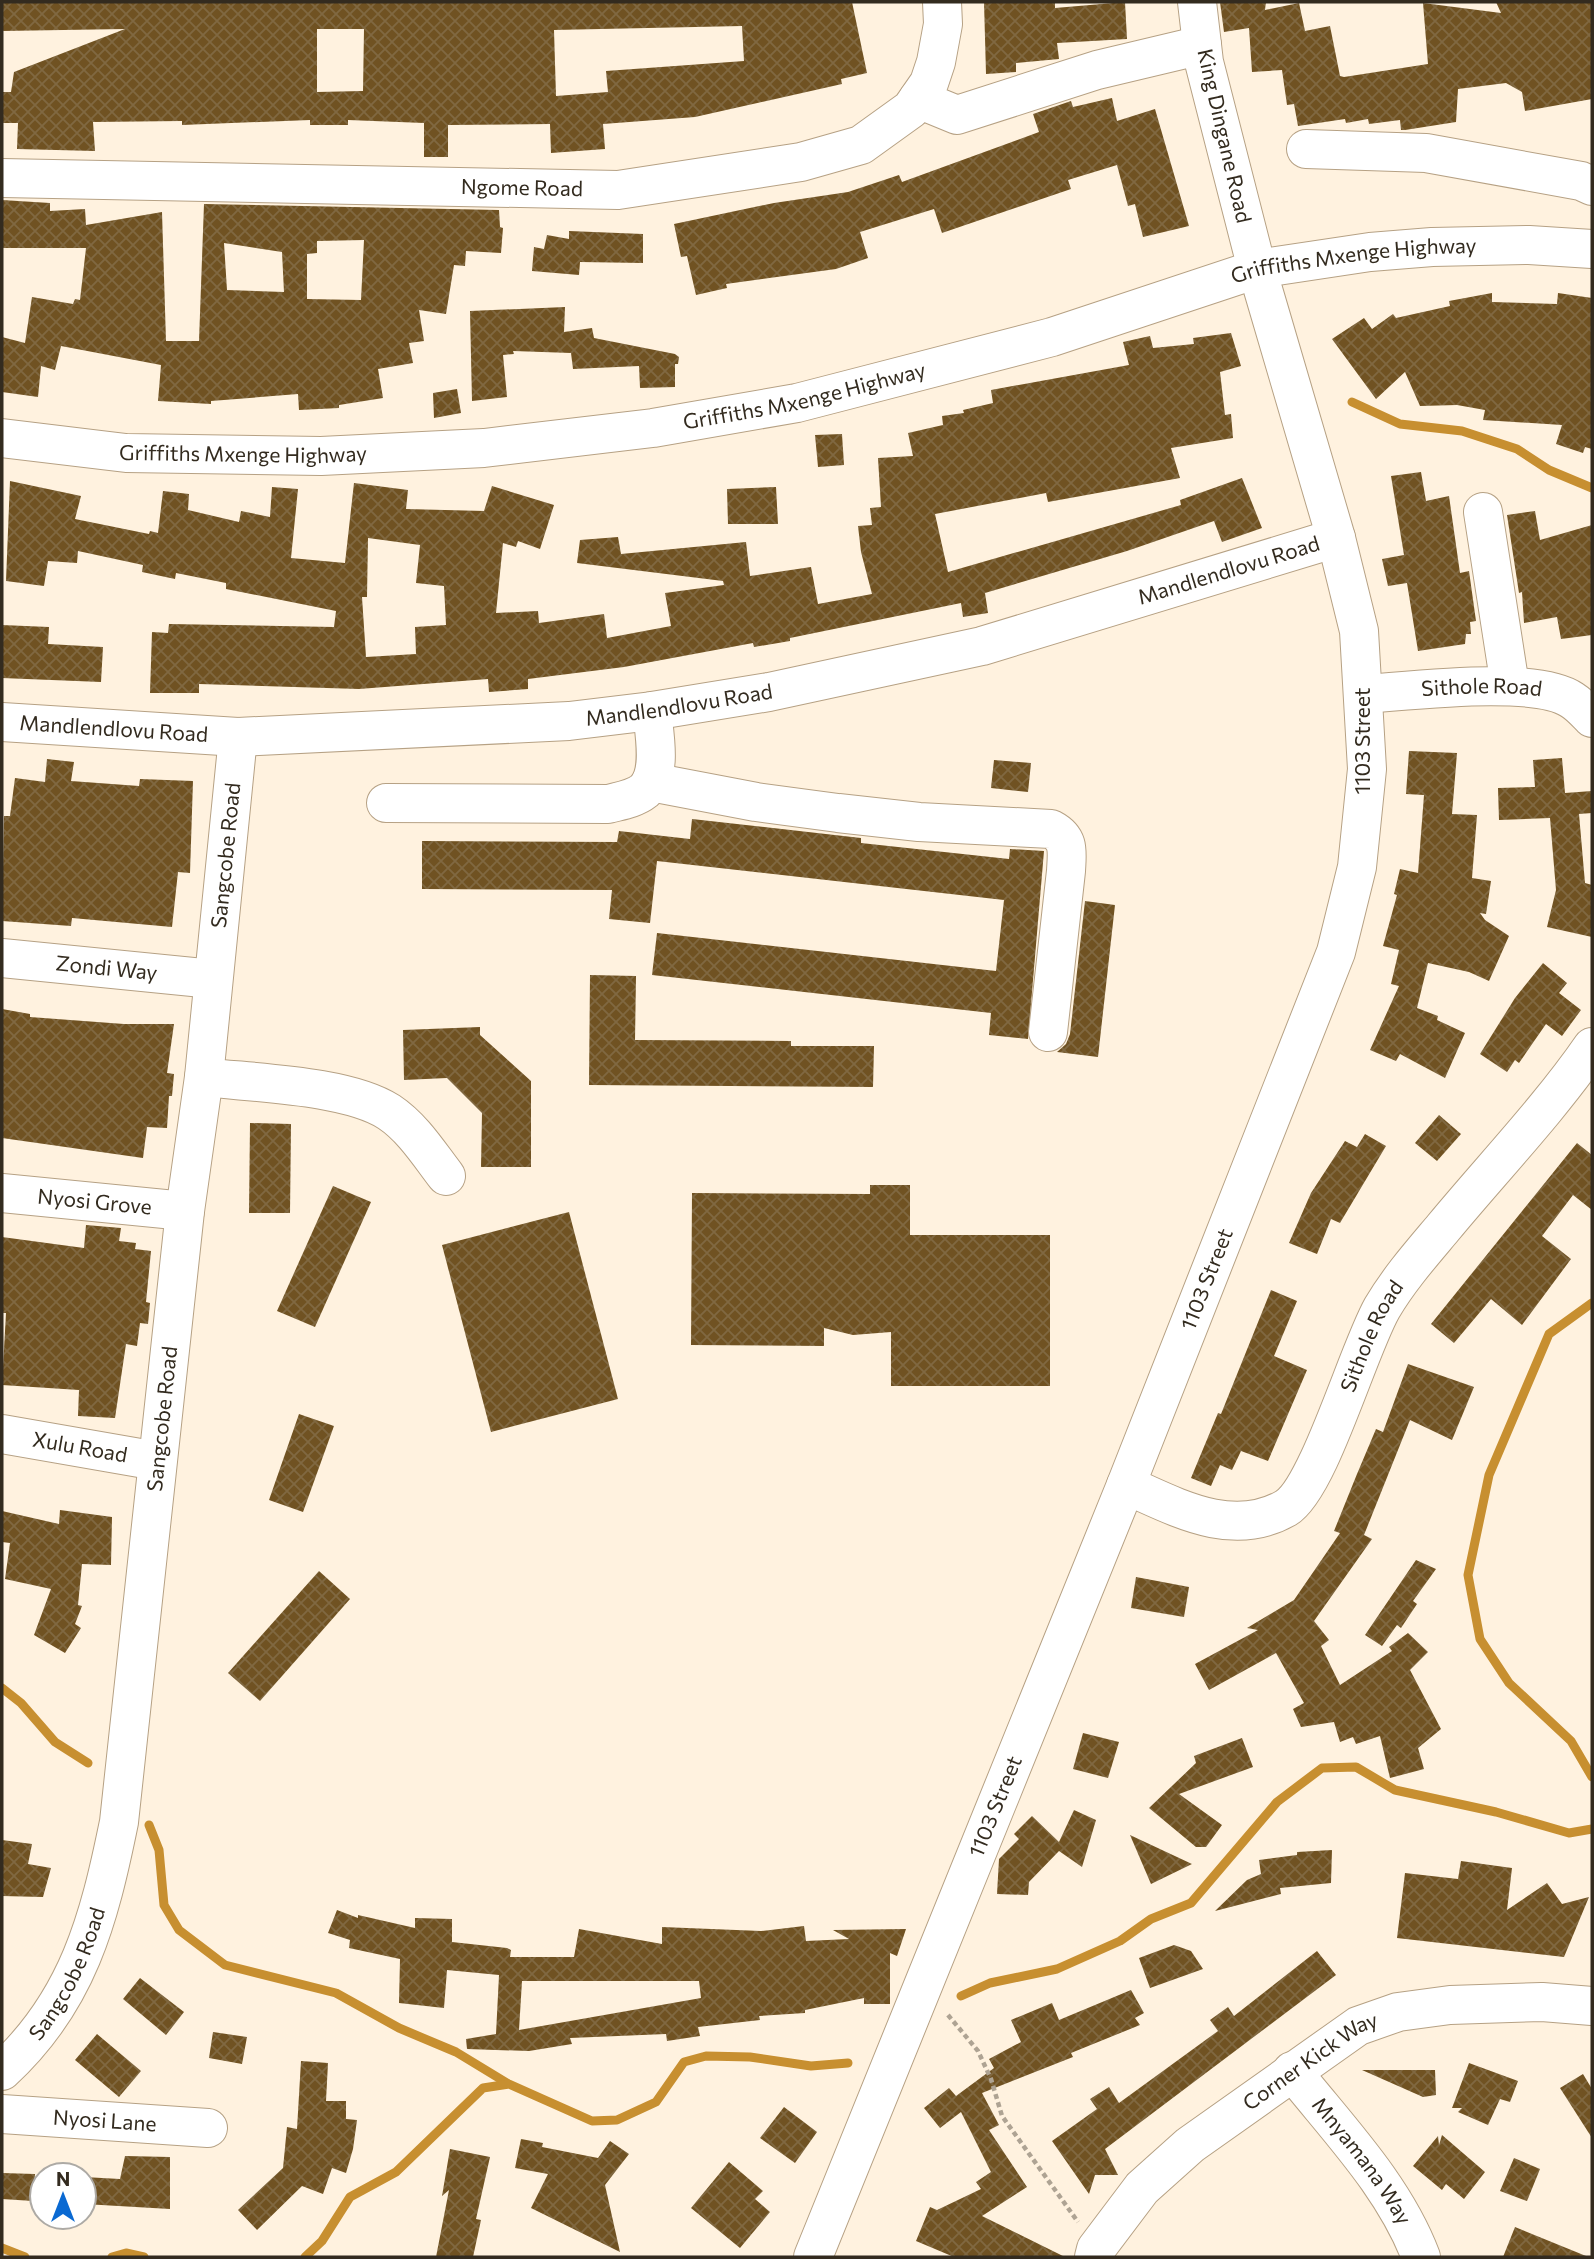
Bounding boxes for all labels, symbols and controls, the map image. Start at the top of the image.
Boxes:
street label: King Dingane Road [1193,46,1258,225]
street label: Ngome Road [461,173,583,200]
street label: Griffiths Mxenge Highway [1227,232,1477,288]
street label: Griffiths Mxenge Highway [681,356,928,434]
street label: Griffiths Mxenge Highway [119,439,368,467]
street label: Mandlendlovu Road [1134,530,1322,609]
street label: Sithole Road [1420,672,1544,700]
street label: Mandlendlovu Road [584,678,774,730]
street label: 1103 Street [1349,688,1374,794]
street label: Mandlendlovu Road [19,709,209,746]
street label: Sangcobe Road [205,781,244,929]
street label: Zondi Way [55,949,159,984]
street label: Nyosi Grove [36,1183,153,1219]
street label: 1103 Street [1174,1224,1237,1333]
street label: Sithole Road [1334,1275,1408,1395]
street label: Sangcobe Road [141,1345,181,1493]
street label: Xulu Road [31,1426,129,1467]
street label: 1103 Street [963,1752,1026,1860]
street label: Sangcobe Road [23,1904,109,2044]
street label: Corner Kick Way [1237,2006,1381,2115]
street label: Mnyamana Way [1308,2091,1418,2228]
street label: Nyosi Lane [52,2103,158,2135]
north arrow [28,2161,98,2231]
text: N [56,2167,70,2190]

